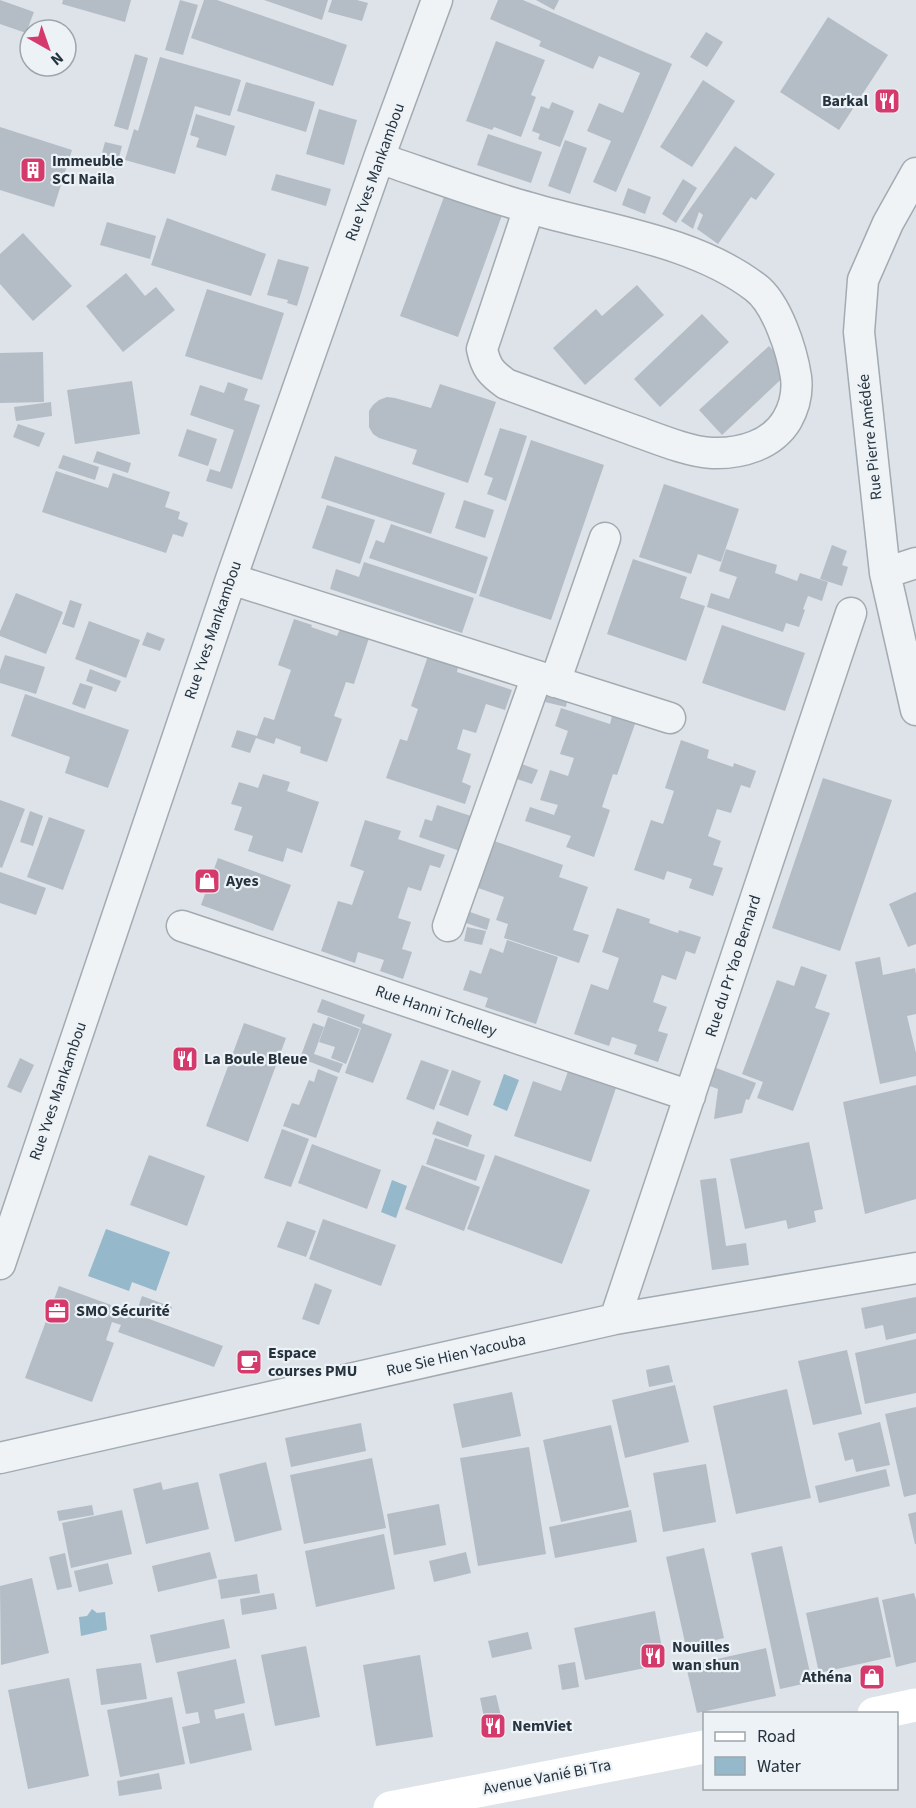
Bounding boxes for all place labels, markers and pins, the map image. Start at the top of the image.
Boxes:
restaurant icon: Barkal [872,86,902,116]
place label: Barkal [822,90,868,112]
place label: Immeuble SCI Naila [52,150,124,190]
building icon: Immeuble SCI Naila [18,155,48,185]
shop icon: Ayes [192,866,222,896]
place label: Ayes [225,870,259,892]
restaurant icon: La Boule Bleue [170,1044,200,1074]
place label: La Boule Bleue [204,1048,308,1070]
office icon: SMO Sécurité [42,1296,72,1326]
place label: SMO Sécurité [76,1300,170,1322]
place label: Espace courses PMU [268,1342,357,1382]
cafe icon: Espace courses PMU [234,1347,264,1377]
place label: Nouilles wan shun [672,1636,740,1676]
restaurant icon: Nouilles wan shun [638,1641,668,1671]
shop icon: Athéna [857,1662,887,1692]
place label: Athéna [801,1666,852,1688]
restaurant icon: NemViet [478,1711,508,1741]
place label: NemViet [512,1715,572,1737]

